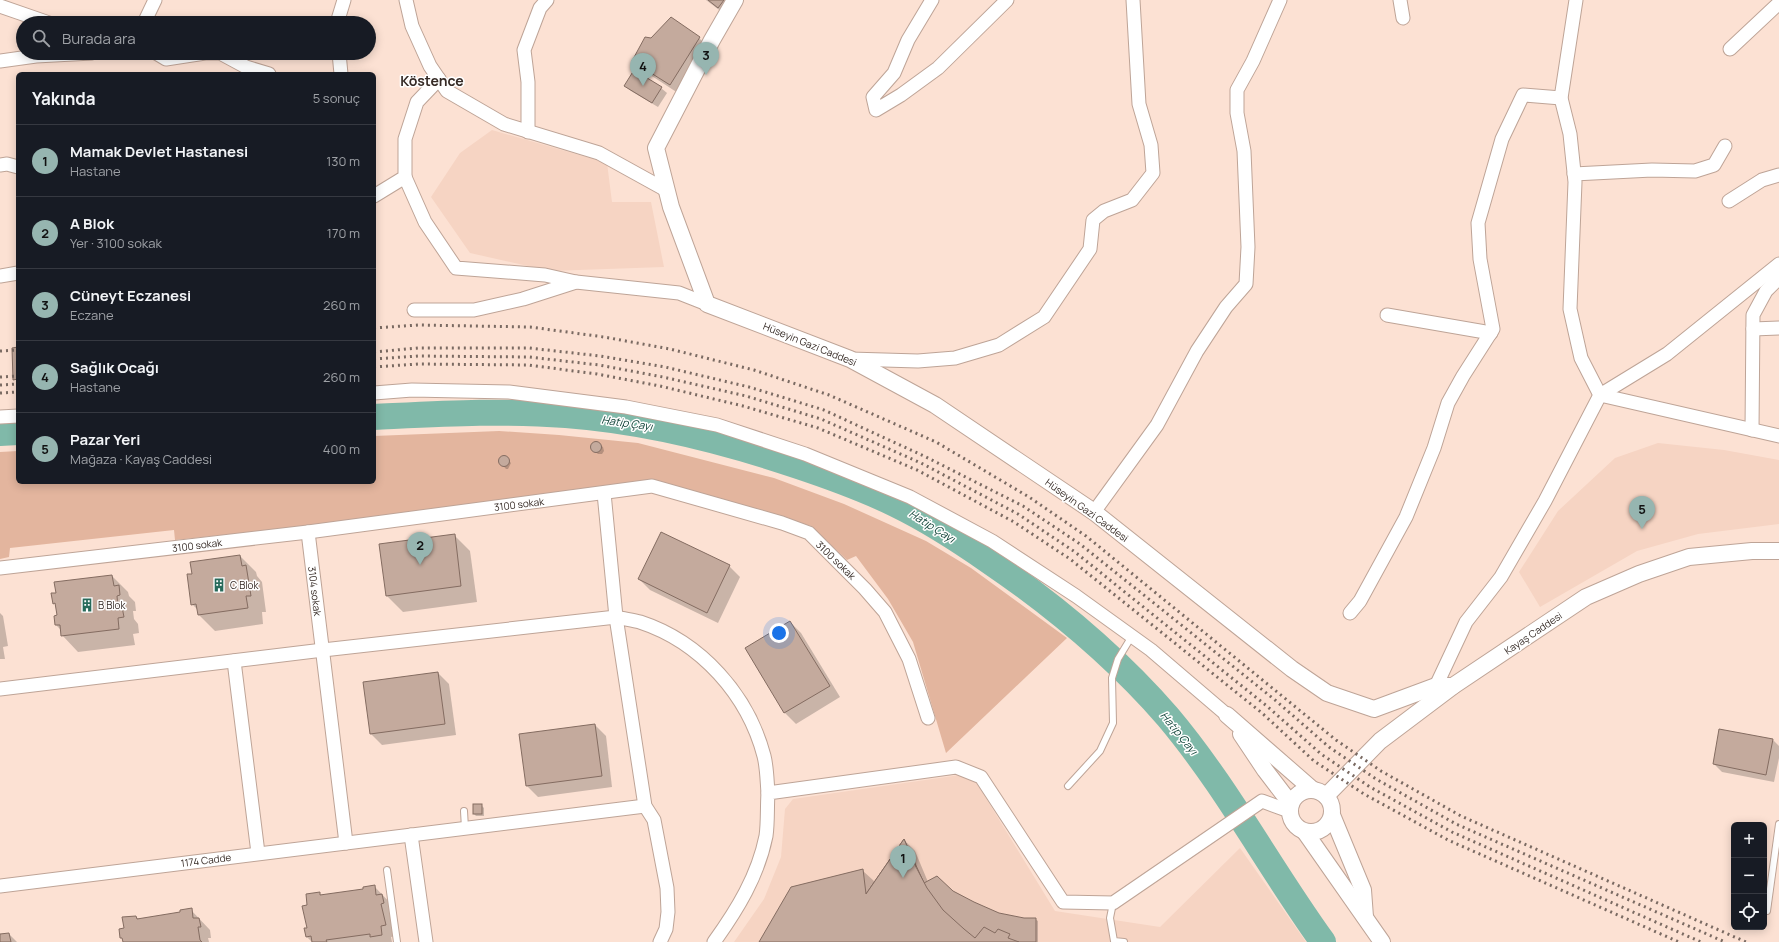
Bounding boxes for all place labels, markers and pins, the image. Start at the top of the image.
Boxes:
pin: 3 [693,42,719,75]
pin: 4 [630,53,656,86]
pin: 5 [1629,496,1655,529]
pin: 2 [407,532,433,565]
building icon: C Blok [211,577,227,593]
place label: C Blok [230,578,260,592]
building icon: B Blok [79,597,95,613]
place label: B Blok [98,598,127,612]
pin: 1 [890,845,916,878]

